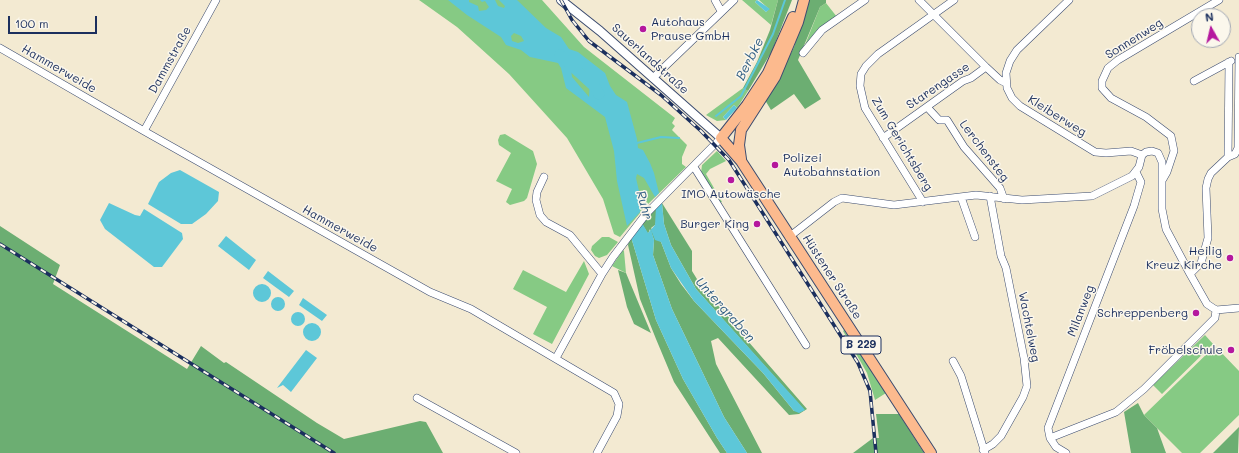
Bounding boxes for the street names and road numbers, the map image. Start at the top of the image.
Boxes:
street label: Sonnenweg [1103,16,1165,62]
street label: Sauerlandstraße [609,21,691,97]
street label: Dammstraße [146,24,194,96]
street label: Hammerweide [19,42,99,96]
street label: Starengasse [904,60,972,112]
street label: Kleiberweg [1025,92,1089,140]
street label: Zum Gerichtsberg [868,94,936,194]
street label: Lerchensteg [956,117,1012,185]
street label: Hammerweide [300,202,380,256]
street label: Hüstener Straße [799,232,865,322]
street label: Milanweg [1065,283,1097,339]
street label: Wachtelweg [1015,291,1043,363]
road number: B 229 [841,336,881,354]

